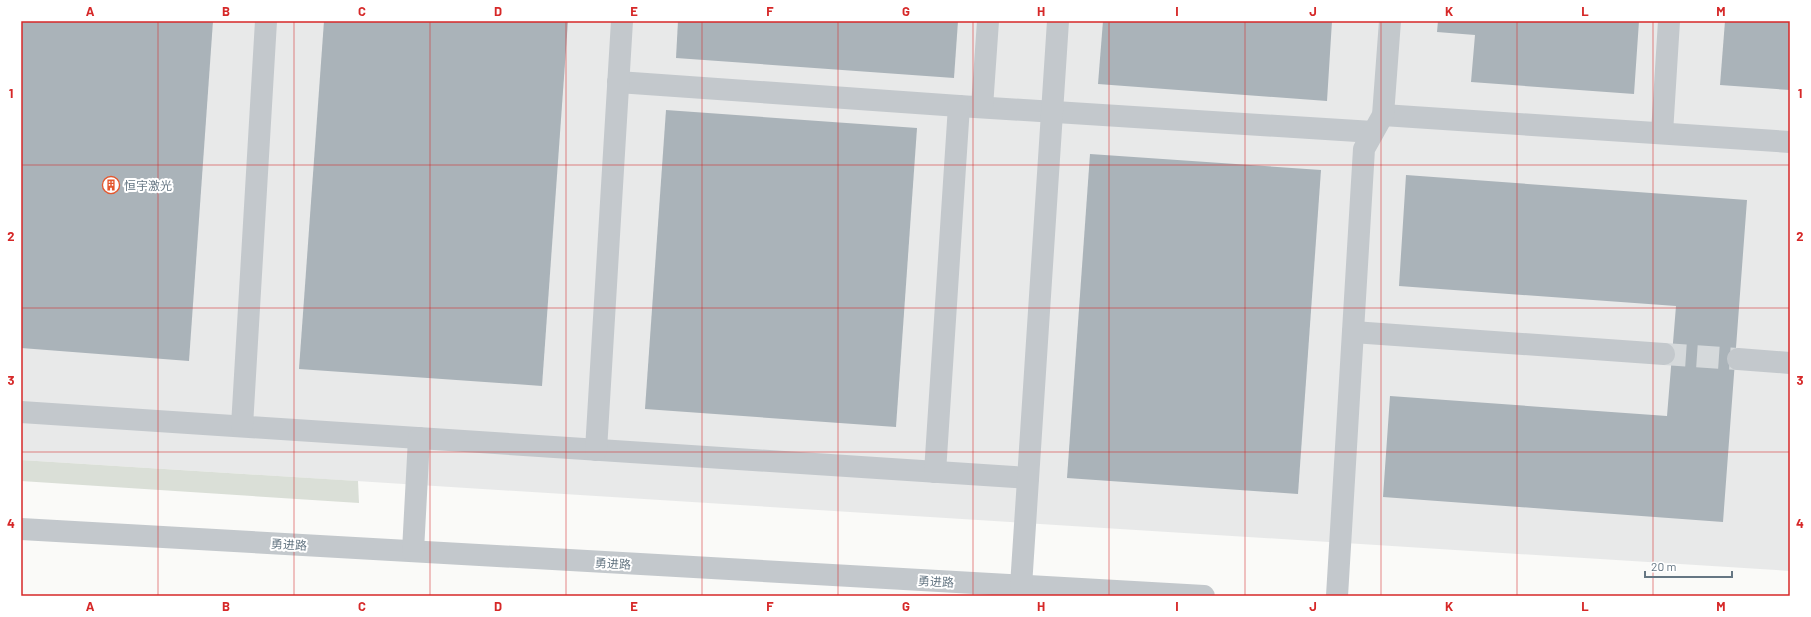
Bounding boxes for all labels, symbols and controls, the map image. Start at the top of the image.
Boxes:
text: A [86,3,95,19]
text: B [222,3,230,19]
text: C [358,3,366,19]
text: D [494,3,502,19]
text: E [630,3,638,19]
text: F [766,3,774,19]
text: G [902,3,910,19]
text: H [1037,3,1045,19]
text: I [1175,3,1179,19]
text: J [1309,3,1317,19]
text: K [1445,3,1453,19]
text: L [1581,3,1589,19]
text: M [1716,3,1726,19]
text: 1 [9,85,13,101]
text: 1 [1798,85,1802,101]
building icon: 恒宇激光 [101,175,121,195]
place label: 恒宇激光 [124,178,172,192]
text: 2 [7,228,15,244]
text: 2 [1796,228,1804,244]
text: 3 [7,372,15,388]
text: 3 [1796,372,1804,388]
text: 4 [7,515,15,531]
text: 4 [1796,515,1804,531]
street label: 勇进路 [271,536,307,552]
scale bar [1645,553,1732,579]
street label: 勇进路 [595,555,631,571]
text: 20 m [1651,559,1677,573]
street label: 勇进路 [918,573,954,589]
text: A [86,598,95,614]
text: B [222,598,230,614]
text: C [358,598,366,614]
text: D [494,598,502,614]
text: E [630,598,638,614]
text: F [766,598,774,614]
text: G [902,598,910,614]
text: H [1037,598,1045,614]
text: I [1175,598,1179,614]
text: J [1309,598,1317,614]
text: K [1445,598,1453,614]
text: L [1581,598,1589,614]
text: M [1716,598,1726,614]

